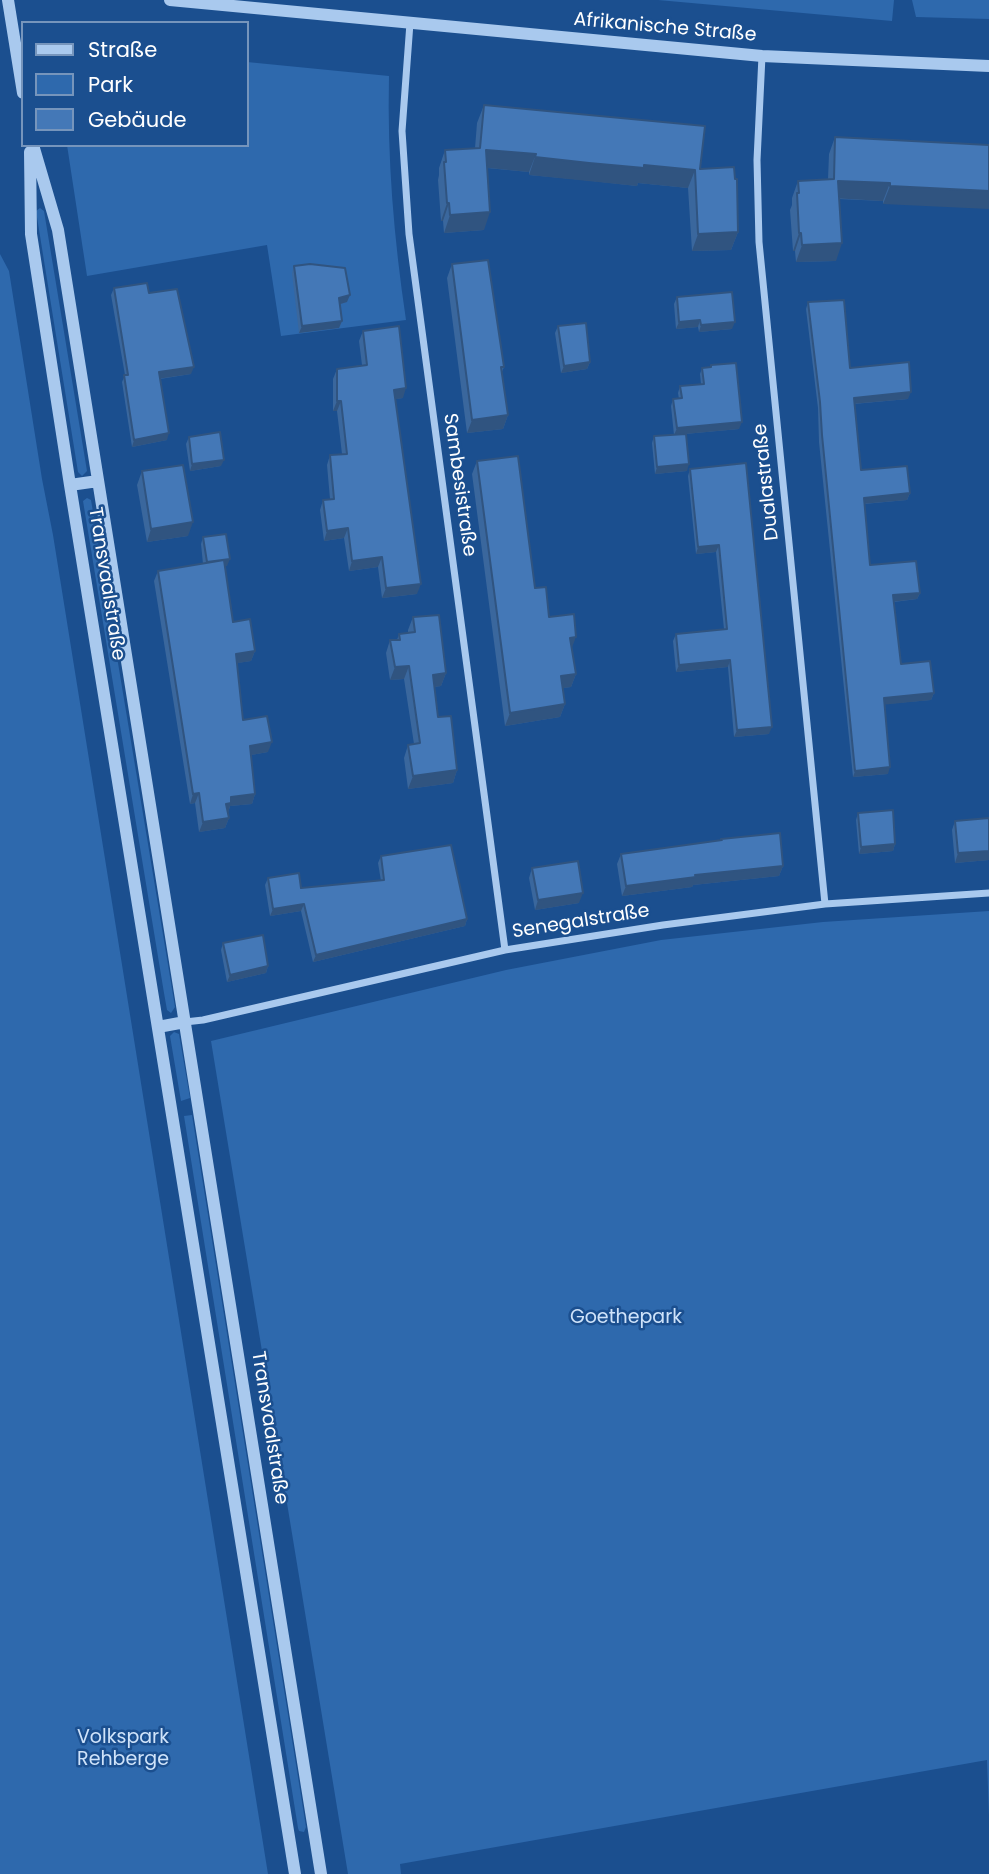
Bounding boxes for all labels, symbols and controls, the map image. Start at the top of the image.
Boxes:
street label: Afrikanische Straße [573,9,757,47]
legend [21,21,248,147]
text: Straße [88,35,157,64]
text: Park [88,70,133,99]
text: Gebäude [88,105,186,134]
street label: Sambesistraße [438,412,480,558]
street label: Dualastraße [750,422,784,542]
street label: Transvaalstraße [83,506,129,662]
street label: Senegalstraße [511,900,651,944]
park label: Goethepark [570,1307,682,1329]
street label: Transvaalstraße [246,1350,292,1506]
park label: Volkspark Rehberge [77,1727,169,1771]

